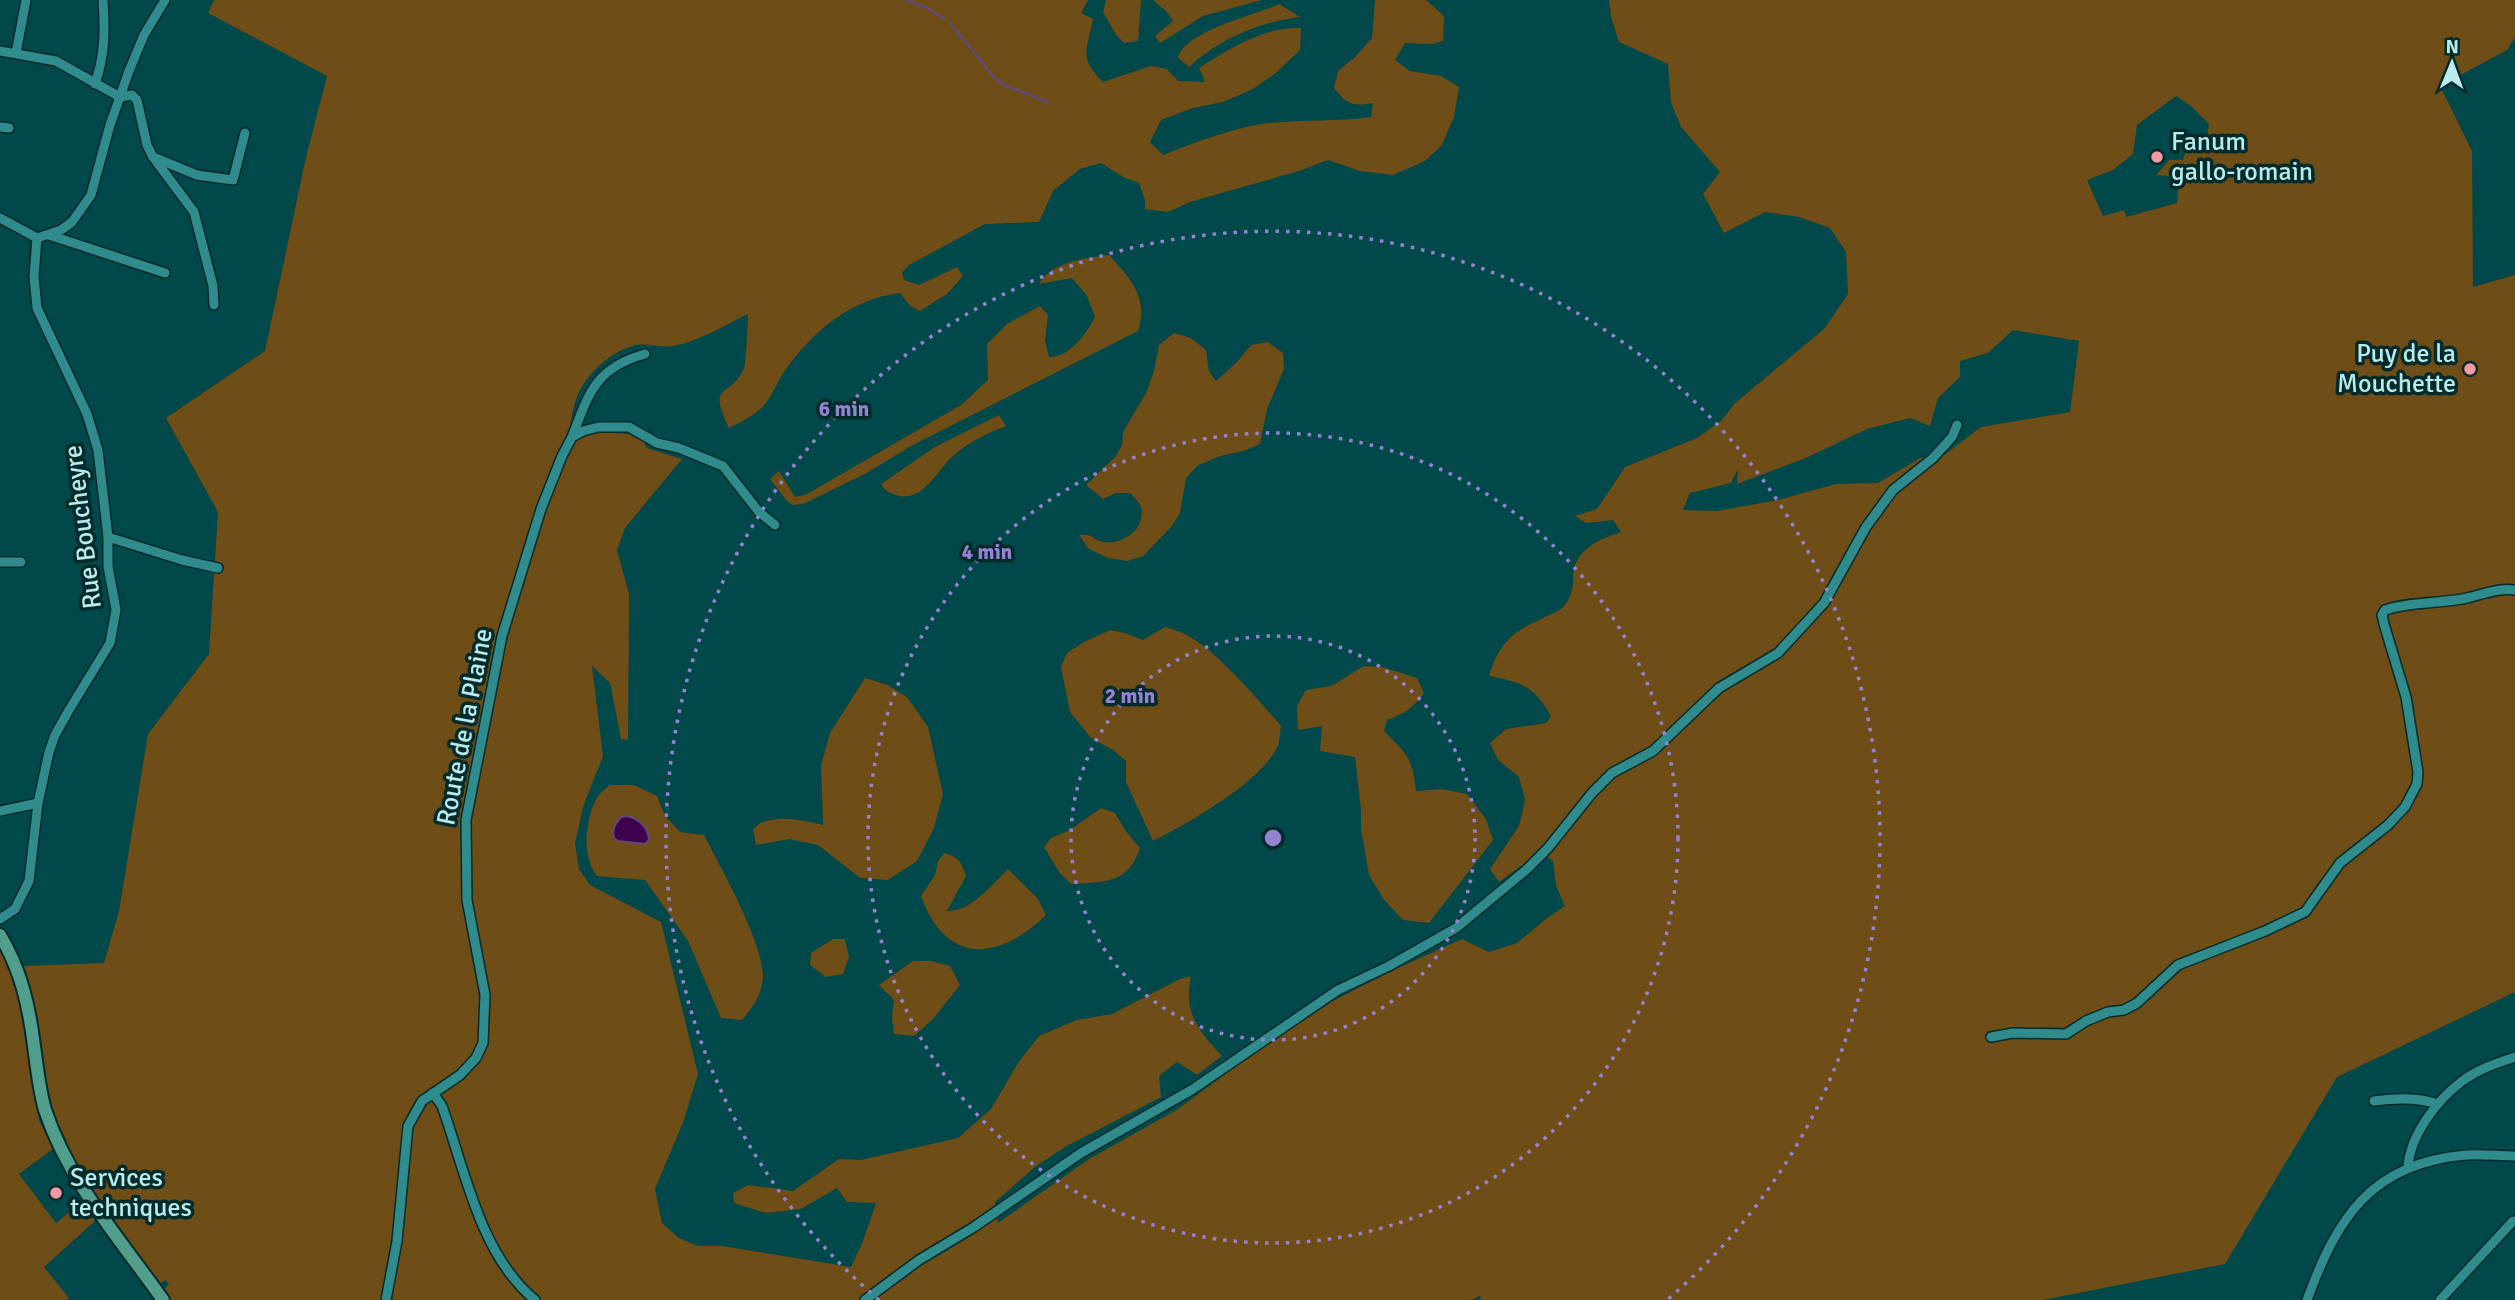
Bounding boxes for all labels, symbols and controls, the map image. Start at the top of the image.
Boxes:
north arrow [2417,28,2487,98]
text: N [2445,35,2459,59]
place label: Fanum gallo-romain [2171,126,2313,188]
marker: Fanum gallo-romain [2149,149,2165,165]
place label: Puy de la Mouchette [2337,338,2456,400]
marker: Puy de la Mouchette [2462,361,2478,377]
text: 6 min [819,396,869,422]
street label: Rue Boucheyre [57,443,109,611]
text: 4 min [962,539,1012,565]
street label: Route de la Plaine [430,626,500,828]
text: 2 min [1105,683,1155,709]
centre of rings [1261,826,1285,850]
place label: Services techniques [70,1162,192,1224]
marker: Services techniques [48,1185,64,1201]

